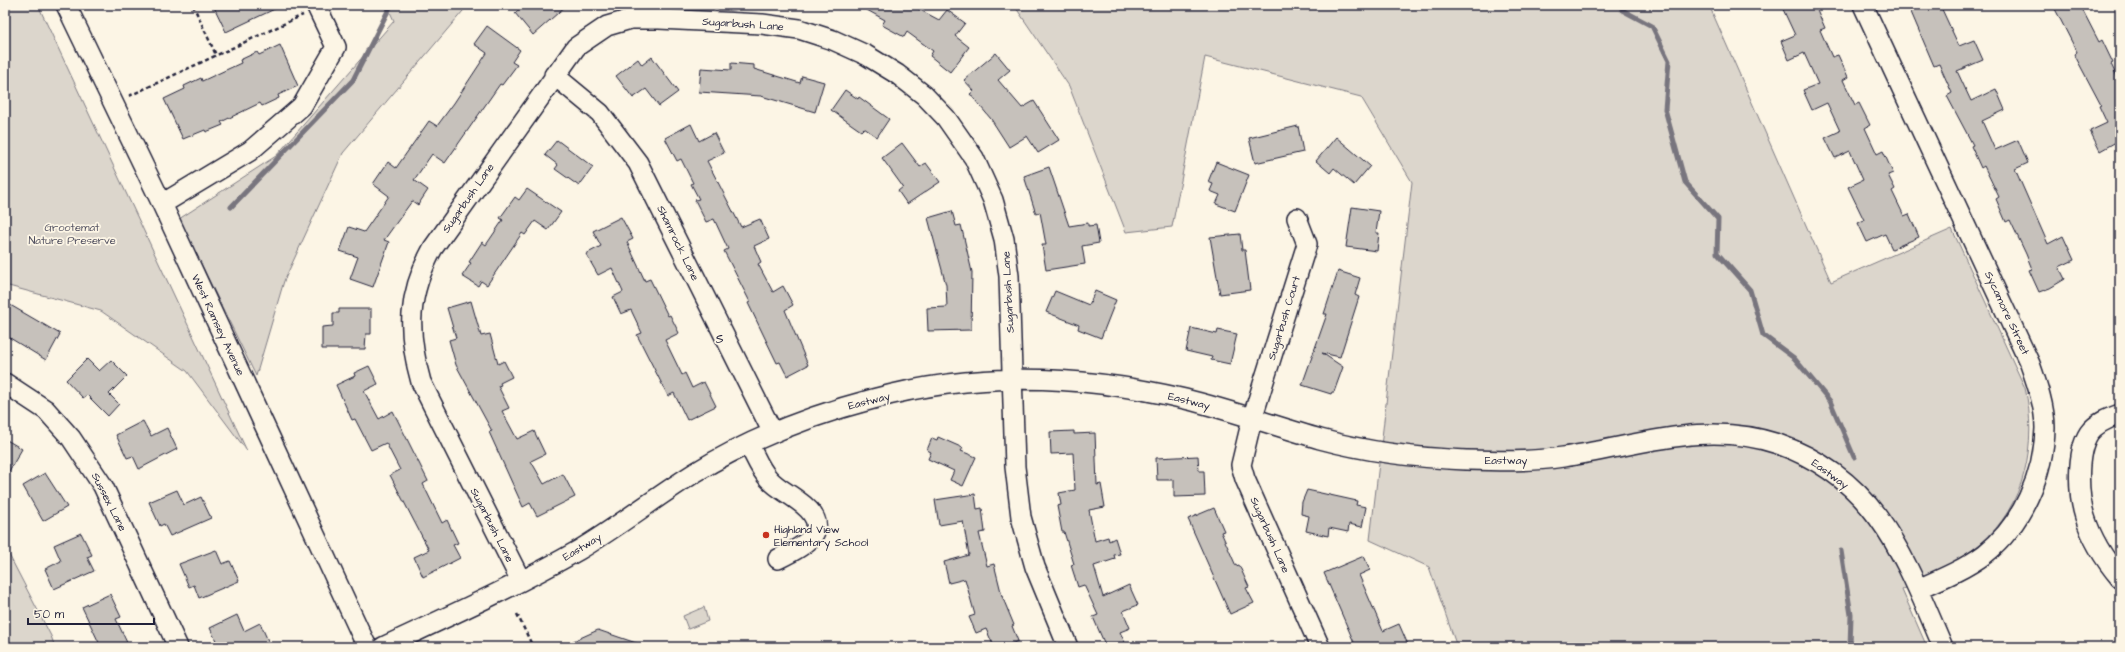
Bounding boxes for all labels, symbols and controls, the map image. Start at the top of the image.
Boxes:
street label: Sugarbush Lane [702,14,784,35]
street label: Sugarbush Lane [438,160,498,236]
street label: Shamrock Lane [653,203,703,283]
park label: Grootemat Nature Preserve [28,220,116,248]
street label: Sugarbush Lane [998,251,1019,333]
street label: Sycamore Street [1980,269,2033,358]
street label: West Ramsey Avenue [187,272,248,379]
street label: Sugarbush Court [1264,274,1305,362]
district label: S [716,331,724,348]
street label: Eastway [847,389,892,414]
street label: Eastway [1166,389,1211,414]
street label: Eastway [1485,453,1527,469]
street label: Eastway [1808,455,1852,493]
street label: Sussex Lane [88,470,130,534]
street label: Sugarbush Lane [466,485,517,565]
street label: Sugarbush Lane [1246,495,1294,576]
place label: Highland View Elementary School [774,522,869,551]
street label: Eastway [560,530,605,565]
marker: Highland View Elementary School [761,530,771,540]
scale bar [28,600,154,626]
text: 50 m [34,606,65,623]

